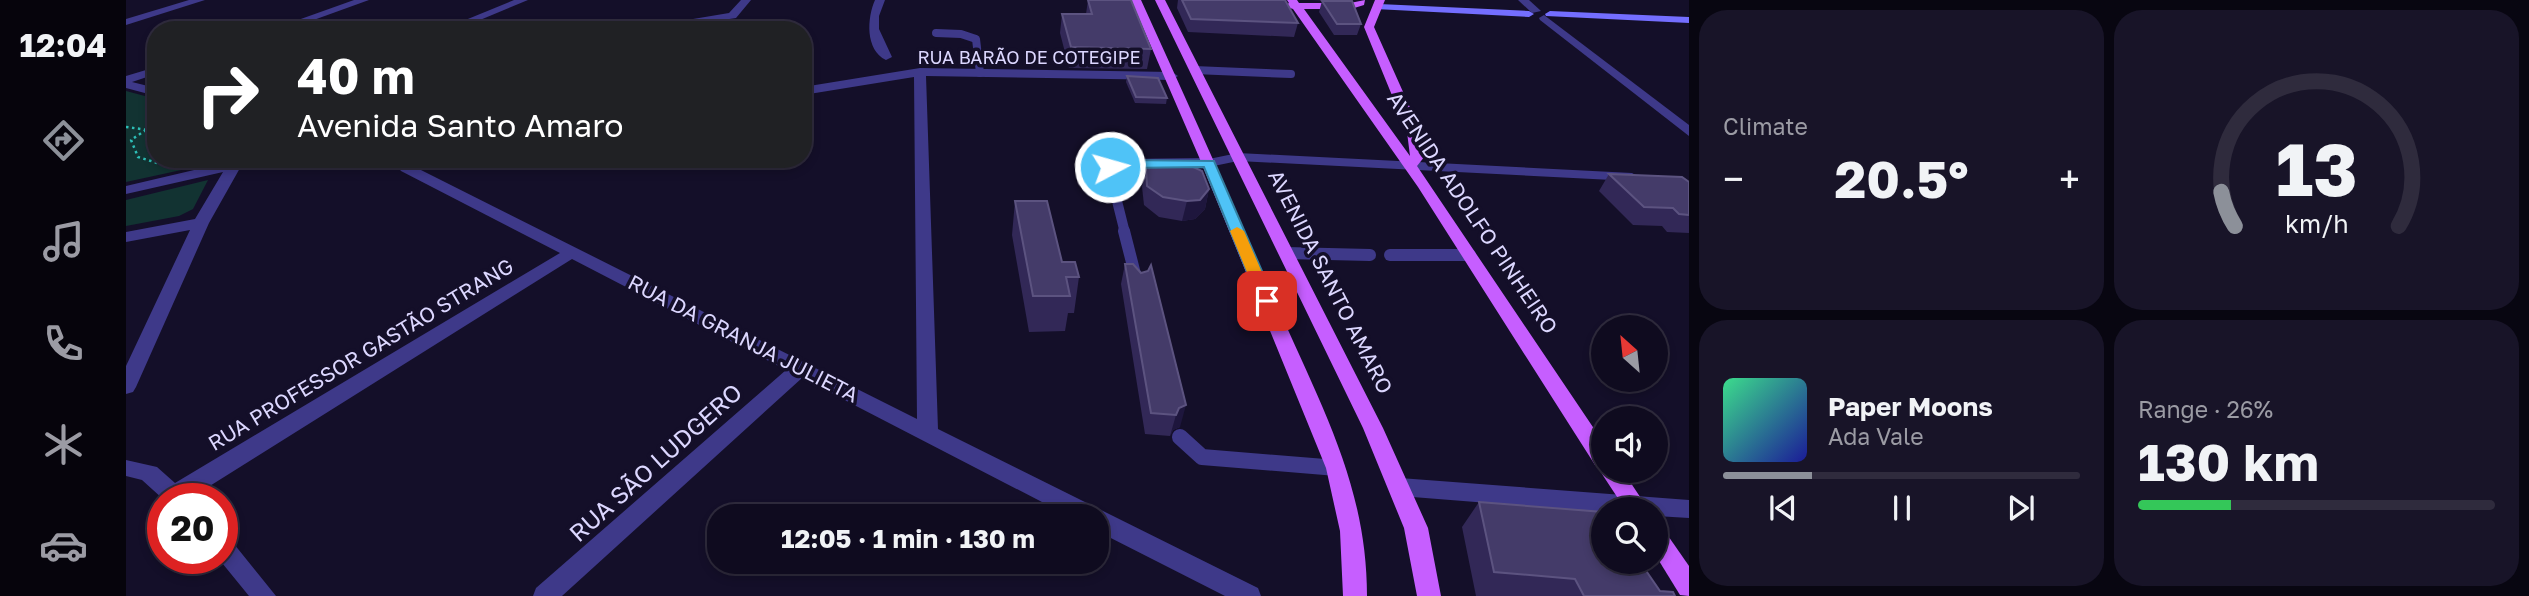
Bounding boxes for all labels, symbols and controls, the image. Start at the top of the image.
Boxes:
text: 12:04 [19,26,107,64]
text: 40 m [297,46,415,105]
street label: RUA BARÃO DE COTEGIPE [917,46,1141,68]
icon: right [182,49,273,140]
street label: AVENIDA ADOLFO PINHEIRO [1382,87,1564,338]
text: Avenida Santo Amaro [297,106,624,144]
text: Climate [1723,112,1808,140]
icon: directions [39,116,88,165]
text: 13 [2276,125,2357,212]
position arrow [1073,130,1147,204]
text: 20.5° [1834,147,1969,209]
text: − [1723,156,1744,201]
text: + [2059,156,2080,201]
street label: AVENIDA SANTO AMARO [1263,165,1399,398]
text: km/h [2285,208,2348,239]
icon: music [39,217,88,266]
street label: RUA PROFESSOR GASTÃO STRANG [203,252,518,456]
street label: RUA DA GRANJA JULIETA [624,269,863,408]
pin [1237,271,1297,331]
icon: arrive [1248,282,1286,320]
north arrow [1591,315,1668,392]
map controls [1591,315,1668,574]
icon: phone [39,319,88,368]
street label: RUA SÃO LUDGERO [563,377,747,547]
text: Paper Moons [1828,391,1993,422]
text: Range · 26% [2138,395,2273,423]
button: sound [1591,406,1668,483]
icon: climate [39,420,88,469]
text: Ada Vale [1828,422,1924,450]
text: 130 km [2138,430,2319,492]
speed limit sign: 20 [147,483,238,574]
icon: previous [1764,489,1802,527]
icon: pause [1883,489,1921,527]
icon: next [2002,489,2040,527]
button: search [1591,497,1668,574]
icon: car [39,521,88,570]
text: 12:05 · 1 min · 130 m [781,523,1035,554]

